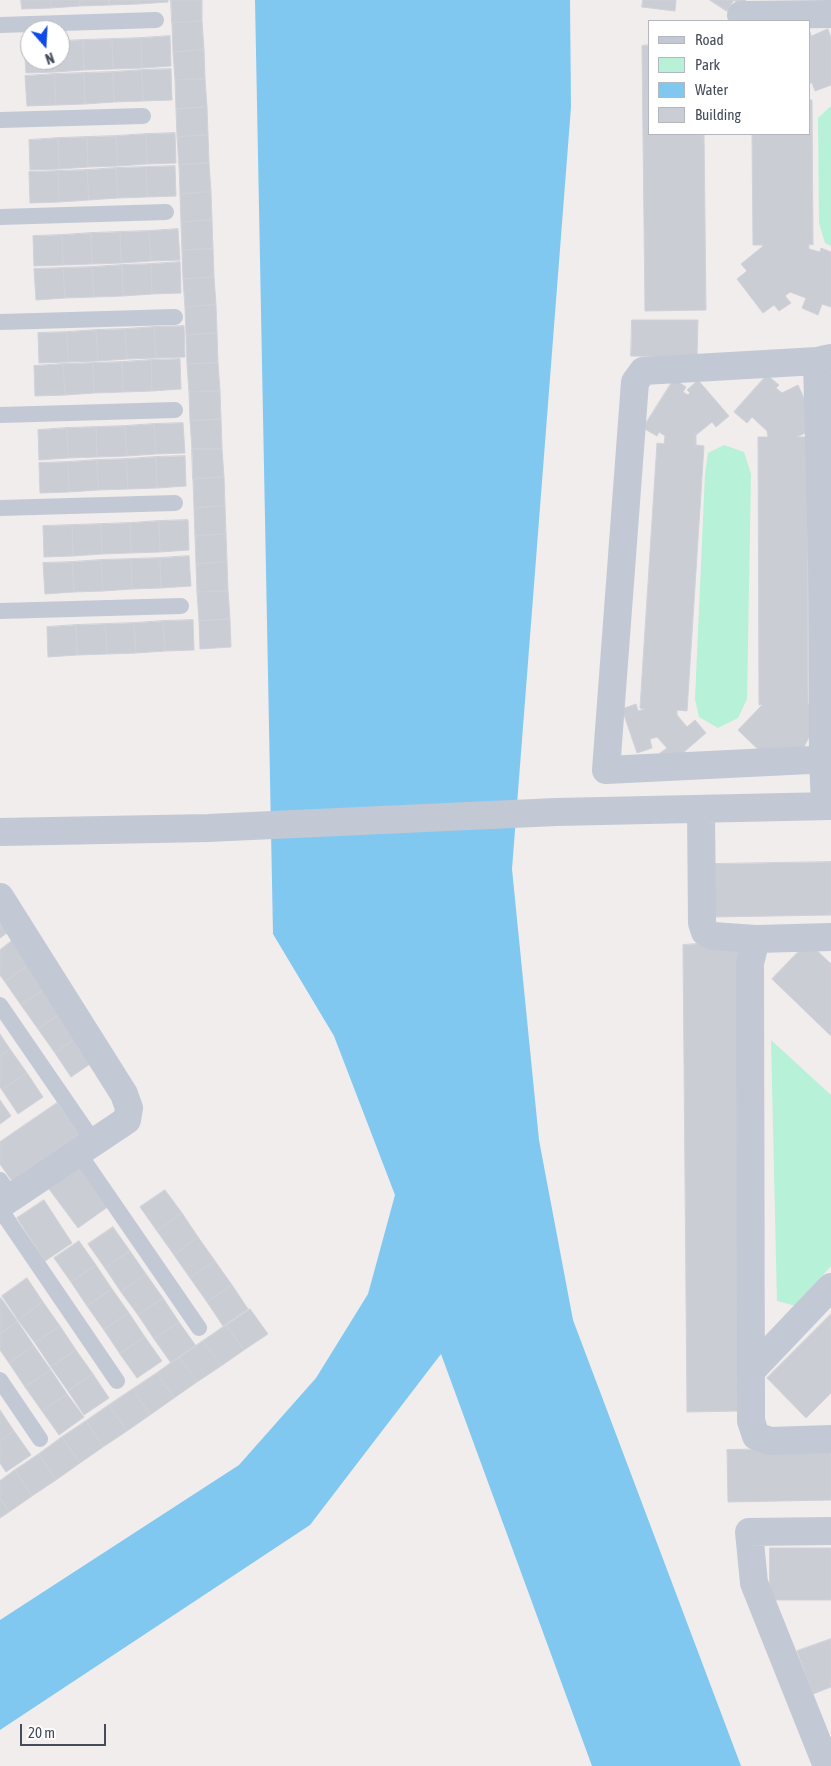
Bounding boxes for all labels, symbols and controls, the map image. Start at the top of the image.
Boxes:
north arrow [20,20,70,70]
legend [648,20,811,135]
text: Road [695,31,724,48]
text: N [43,49,56,67]
text: Park [695,56,720,73]
text: Water [695,81,728,98]
text: Building [695,106,741,123]
scale bar [22,1714,109,1746]
text: 20 m [28,1724,55,1741]

